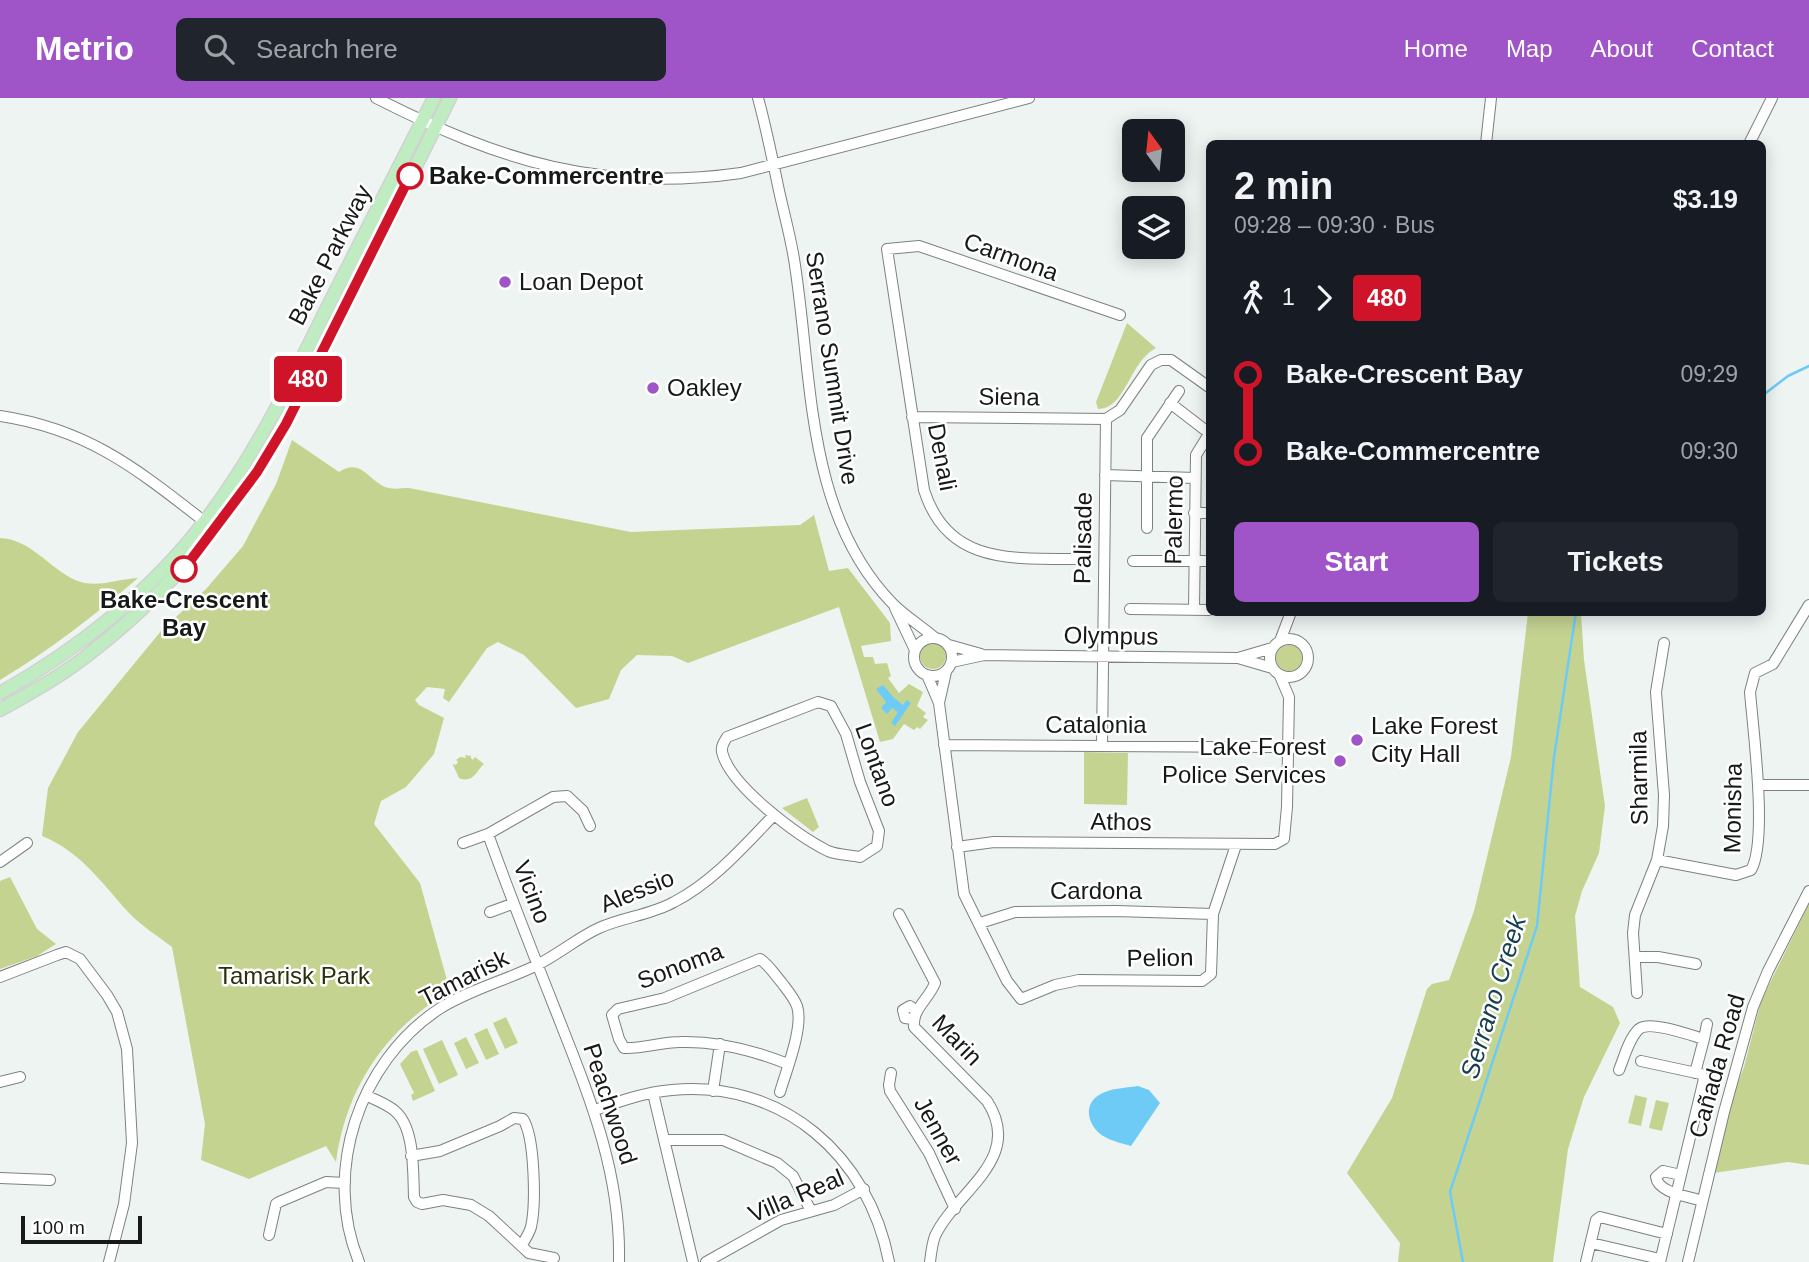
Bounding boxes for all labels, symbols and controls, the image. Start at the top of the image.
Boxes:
search box [176,18,666,81]
text: Metrio [35,30,134,67]
icon: search [200,30,238,68]
text: Search here [256,34,398,64]
text: Home [1404,35,1468,62]
text: Map [1506,35,1553,62]
text: About [1591,35,1653,62]
text: Contact [1691,35,1774,62]
north arrow [1122,119,1185,182]
map controls [1122,119,1185,259]
place label: Bake-Commercentre [429,162,664,189]
marker: Bake-Commercentre [397,163,423,189]
text: 2 min [1234,165,1333,207]
street label: Bake Parkway [283,180,376,329]
text: $3.19 [1673,184,1738,214]
button: layers [1122,196,1185,259]
text: 09:28 – 09:30 · Bus [1234,212,1435,238]
street label: Carmona [960,227,1063,286]
street label: Serrano Summit Drive [801,249,864,487]
place label: Loan Depot [519,268,643,295]
marker: Loan Depot [497,274,513,290]
icon: walk [1234,279,1272,317]
icon: forward [1305,279,1343,317]
text: 1 [1282,284,1295,310]
text: 480 [1367,284,1407,311]
line badge: 480 [268,356,348,402]
text: Bake-Crescent Bay [1286,359,1523,389]
text: 09:29 [1680,361,1738,387]
text: 480 [288,365,328,392]
place label: Oakley [667,374,742,401]
marker: Oakley [645,380,661,396]
street label: Siena [978,382,1041,411]
street label: Denali [923,421,962,493]
text: Bake-Commercentre [1286,436,1540,466]
text: 09:30 [1680,438,1738,464]
street label: Palermo [1159,475,1188,565]
street label: Palisade [1068,492,1097,584]
button: Start [1234,522,1479,602]
button: Tickets [1493,522,1738,602]
marker: Bake-Crescent Bay [171,556,197,582]
place label: Bake-Crescent Bay [100,586,268,641]
street label: Olympus [1063,621,1159,650]
street label: Catalonia [1045,711,1147,738]
place label: Lake Forest City Hall [1371,712,1498,767]
street label: Lontano [850,719,905,810]
street label: Sharmila [1624,730,1653,826]
marker: Lake Forest City Hall [1349,732,1365,748]
place label: Lake Forest Police Services [1162,733,1326,788]
marker: Lake Forest Police Services [1332,753,1348,769]
street label: Monisha [1718,762,1747,854]
street label: Athos [1090,807,1152,836]
street label: Vicino [508,857,557,927]
street label: Alessio [596,864,678,918]
street label: Cardona [1050,877,1143,904]
water label: Serrano Creek [1454,910,1533,1082]
street label: Sonoma [633,937,727,994]
street label: Tamarisk [415,943,514,1011]
street label: Pelion [1126,943,1194,972]
park label: Tamarisk Park [218,962,371,989]
street label: Cañada Road [1683,991,1750,1141]
street label: Marin [927,1009,988,1071]
street label: Peachwood [578,1040,643,1168]
street label: Jenner [909,1092,968,1169]
street label: Villa Real [744,1163,848,1228]
scale bar [21,1213,142,1245]
text: 100 m [32,1217,85,1238]

